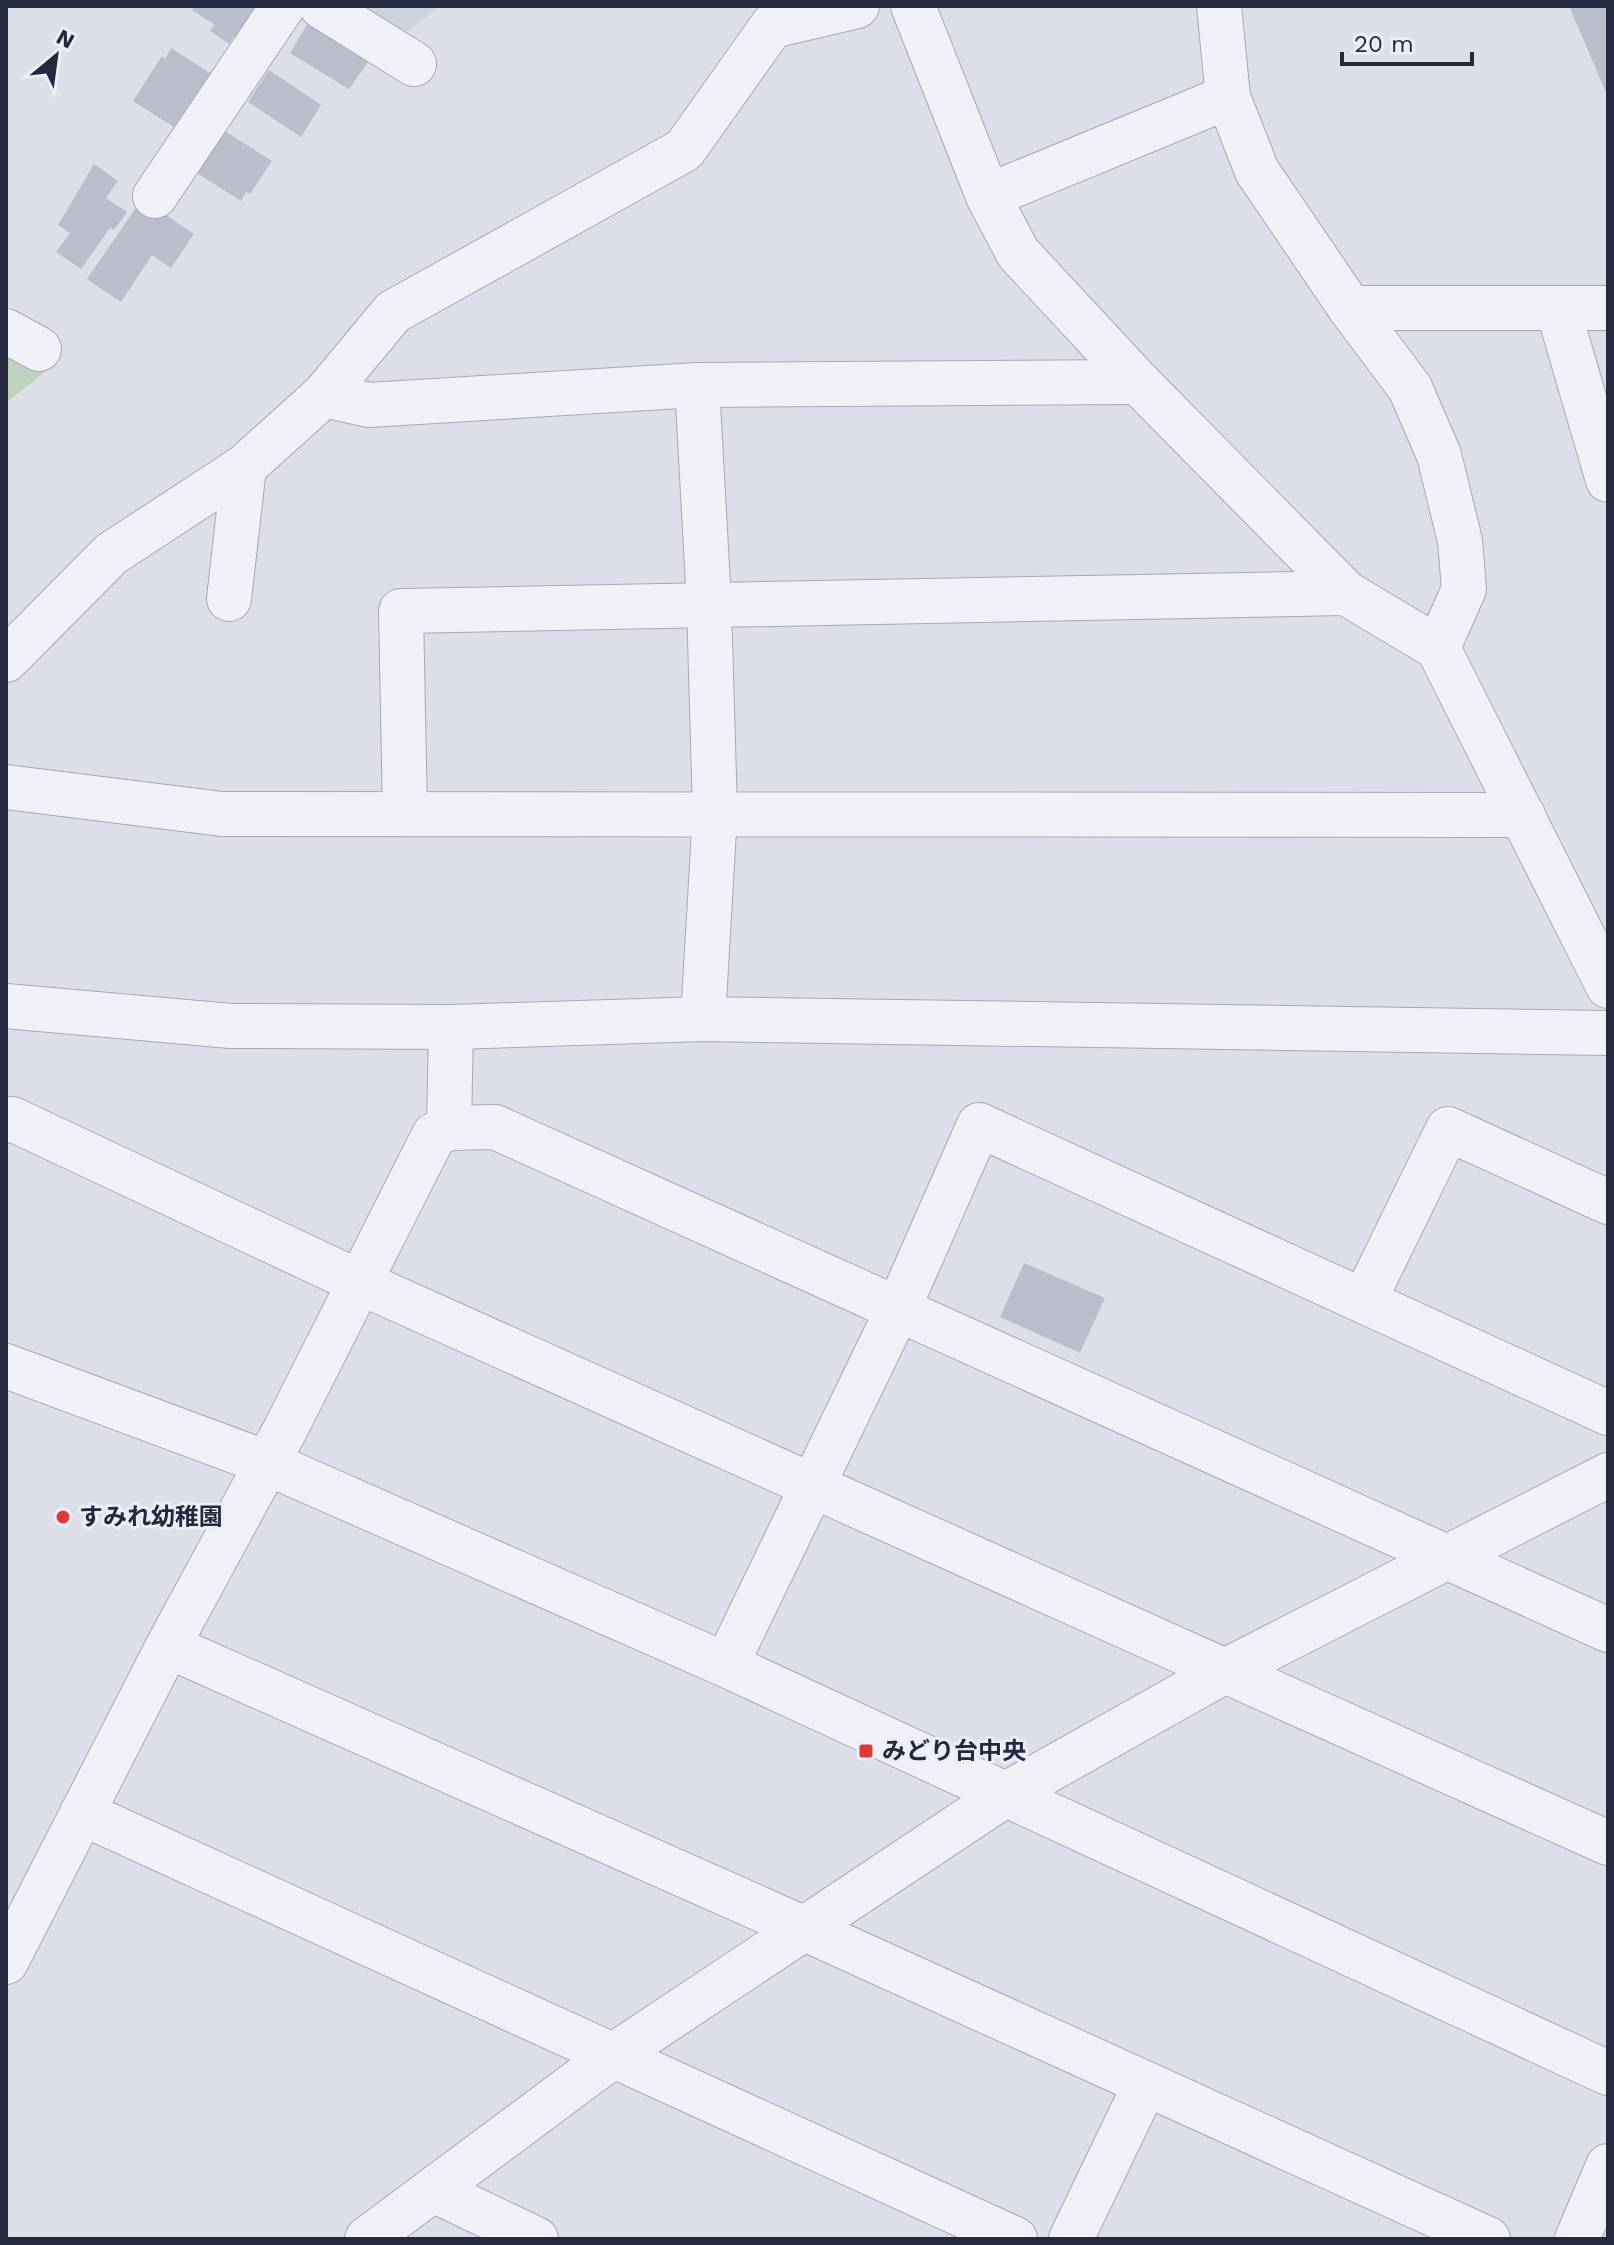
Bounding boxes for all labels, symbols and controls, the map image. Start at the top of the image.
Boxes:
north arrow [16,16,96,96]
scale bar [1342,16,1472,66]
text: N [52,24,79,54]
text: 20 m [1354,30,1414,58]
place label: すみれ幼稚園 [79,1503,223,1531]
marker: すみれ幼稚園 [54,1508,72,1526]
place label: みどり台中央 [882,1737,1026,1765]
marker: みどり台中央 [857,1742,875,1760]

